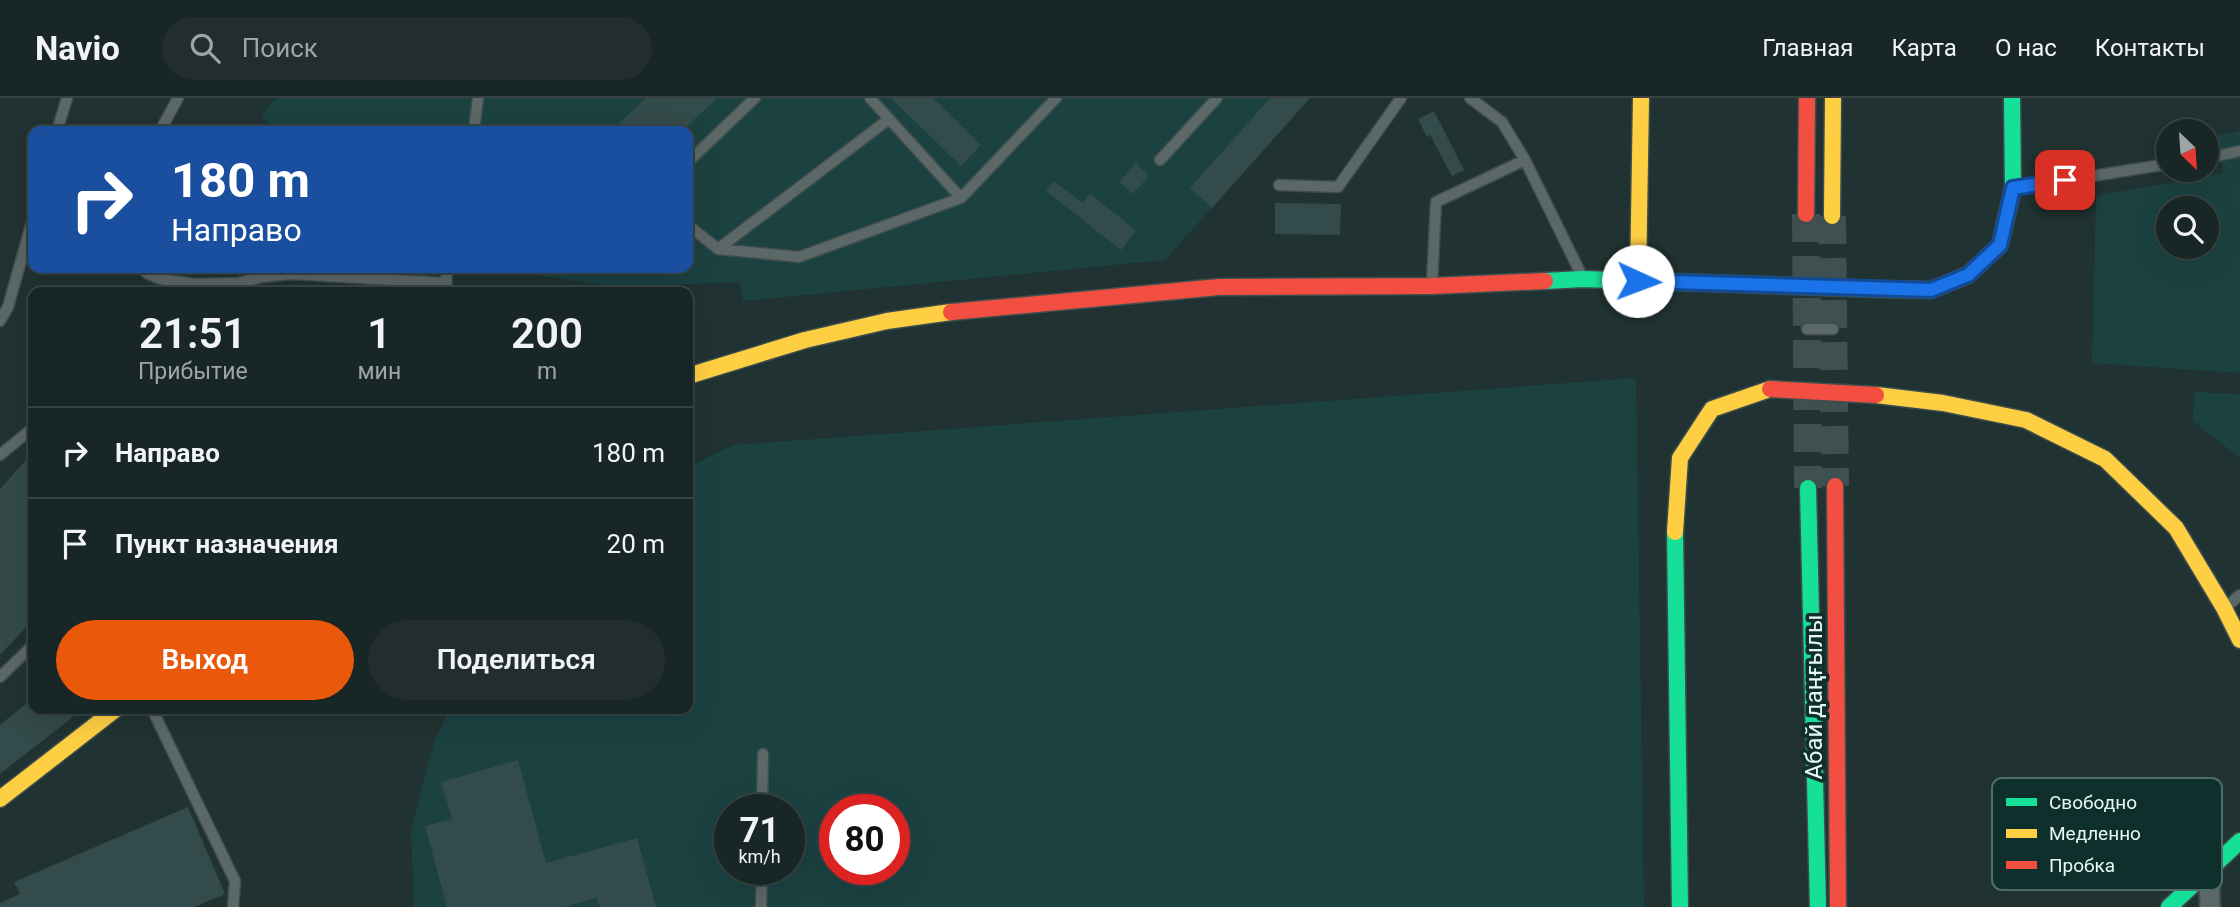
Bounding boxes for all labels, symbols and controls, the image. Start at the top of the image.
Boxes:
search box [162,17,652,80]
text: Navio [35,29,120,68]
icon: search [186,29,224,67]
text: Поиск [242,33,318,63]
text: Главная [1762,34,1853,62]
text: Карта [1891,34,1957,62]
text: О нас [1995,34,2057,62]
text: Контакты [2095,34,2205,62]
north arrow [2156,119,2219,182]
map controls [2156,119,2219,259]
pin [2035,150,2095,210]
text: 180 m [171,152,310,209]
icon: right [56,154,147,245]
icon: arrive [2046,161,2084,199]
button: search [2156,196,2219,259]
text: Направо [171,211,302,249]
position arrow [1601,244,1675,318]
text: 21:51 [139,309,246,358]
text: 1 [367,309,391,358]
text: 200 [511,309,583,358]
text: Прибытие [138,358,248,385]
text: мин [358,358,401,385]
text: m [537,358,557,385]
icon: right [56,434,94,472]
text: Направо [115,438,220,468]
text: 180 m [592,438,665,468]
icon: arrive [56,525,94,563]
text: Пункт назначения [115,529,339,559]
text: 20 m [607,529,665,559]
street label: Абай даңғылы [1800,614,1828,780]
button: Выход [56,620,354,700]
button: Поделиться [368,620,665,700]
legend [1992,778,2222,890]
text: Свободно [2049,791,2137,814]
speed limit sign: 80 [819,794,910,885]
text: 71 [739,810,780,851]
text: Медленно [2049,822,2141,845]
text: km/h [738,846,781,867]
text: Пробка [2049,854,2115,877]

